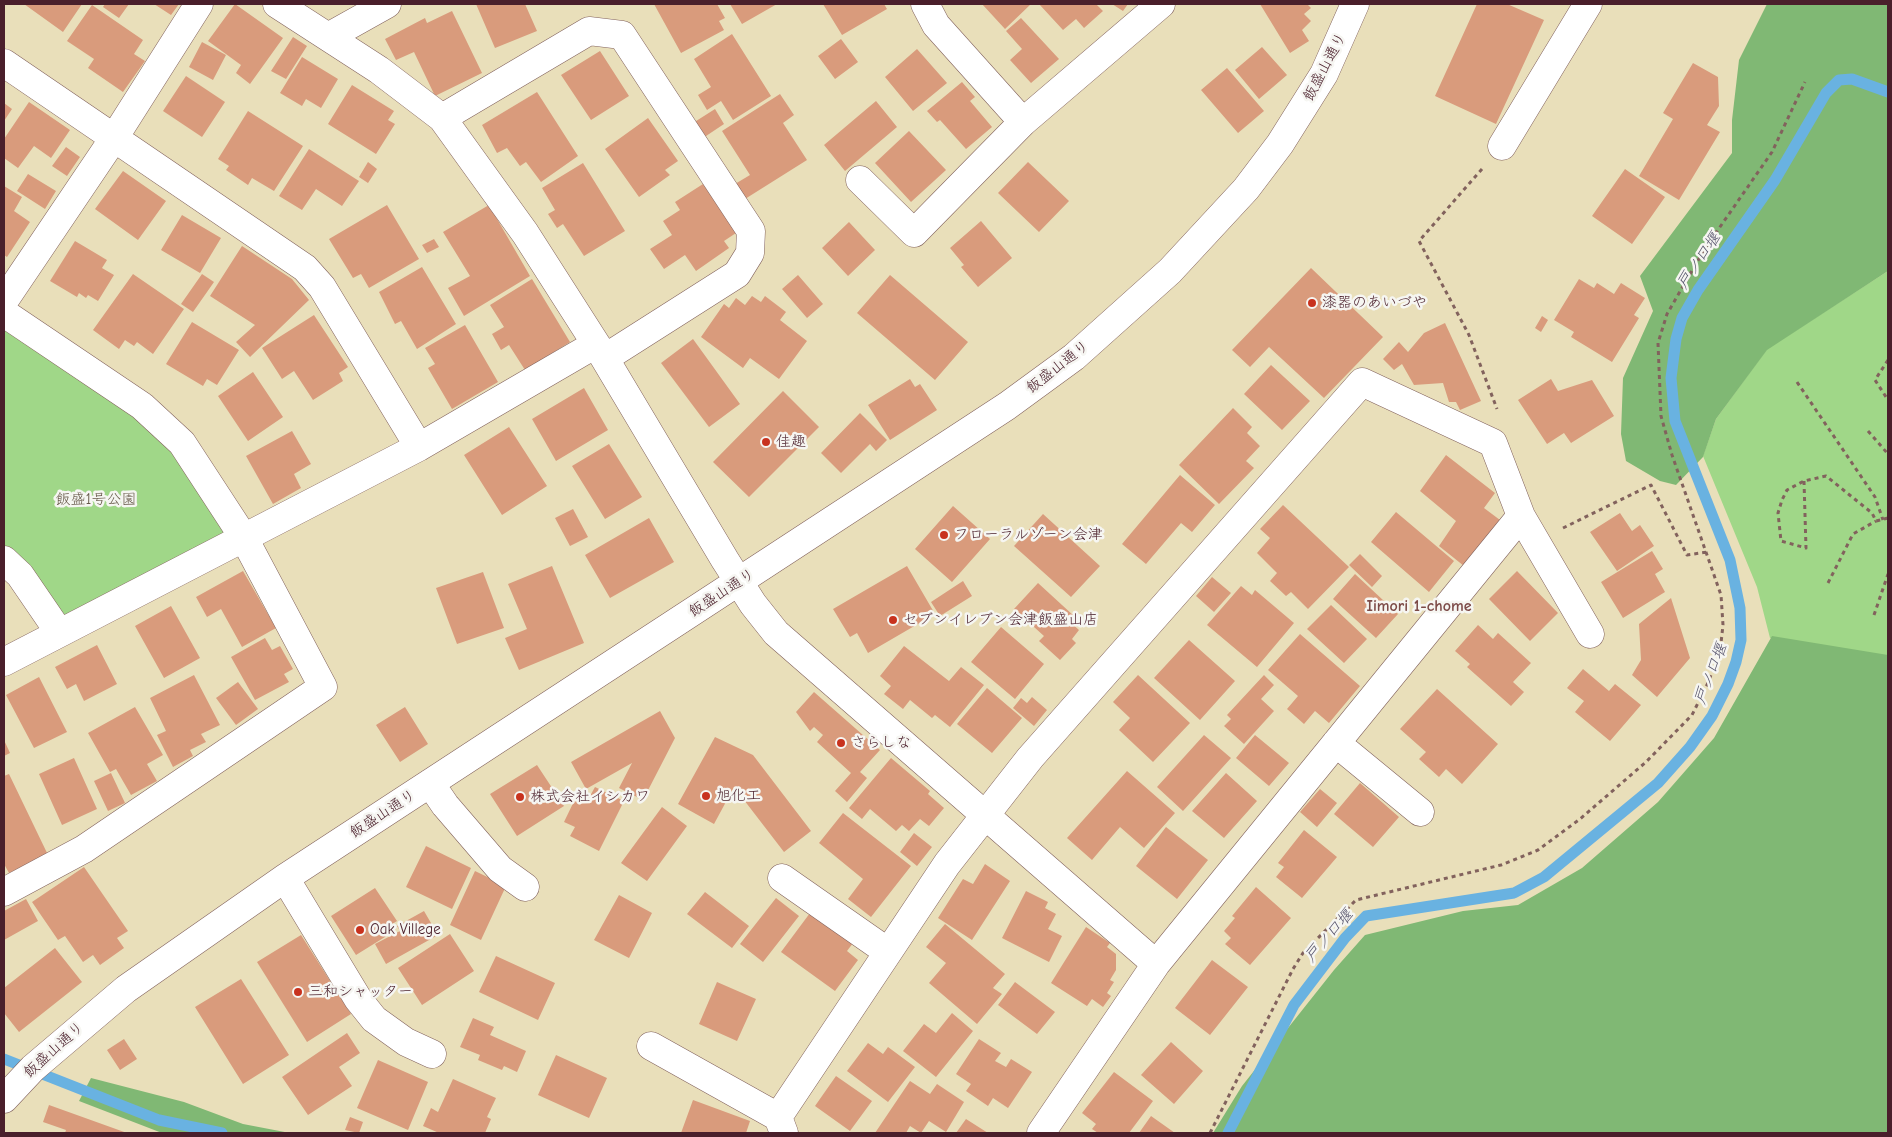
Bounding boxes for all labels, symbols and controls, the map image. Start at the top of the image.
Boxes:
street label: 飯盛山通り [1299,30,1351,104]
water label: 戸ノ口堰 [1673,229,1725,293]
place label: 漆器のあいづや [1322,294,1427,312]
marker: 漆器のあいづや [1306,297,1318,309]
street label: 飯盛山通り [1023,337,1093,397]
place label: 佳趣 [776,433,806,451]
marker: 佳趣 [760,436,772,448]
park label: 飯盛1号公園 [56,491,136,509]
place label: フローラルゾーン会津 [954,526,1103,544]
marker: フローラルゾーン会津 [938,529,950,541]
street label: 飯盛山通り [686,565,758,621]
district label: Iimori 1-chome [1366,596,1472,616]
place label: セブンイレブン会津飯盛山店 [903,611,1098,629]
marker: セブンイレブン会津飯盛山店 [887,614,899,626]
water label: 戸ノ口堰 [1691,641,1731,707]
place label: さらしな [851,734,911,752]
marker: さらしな [835,737,847,749]
street label: 飯盛山通り [347,786,419,842]
place label: 旭化工 [716,787,761,805]
place label: 株式会社イシカワ [530,788,650,806]
marker: 旭化工 [700,790,712,802]
marker: 株式会社イシカワ [514,791,526,803]
water label: 戸ノ口堰 [1301,906,1357,966]
place label: Oak Villege [370,921,441,939]
marker: Oak Villege [354,924,366,936]
place label: 三和シャッター [308,983,413,1001]
marker: 三和シャッター [292,986,304,998]
street label: 飯盛山通り [20,1018,88,1082]

